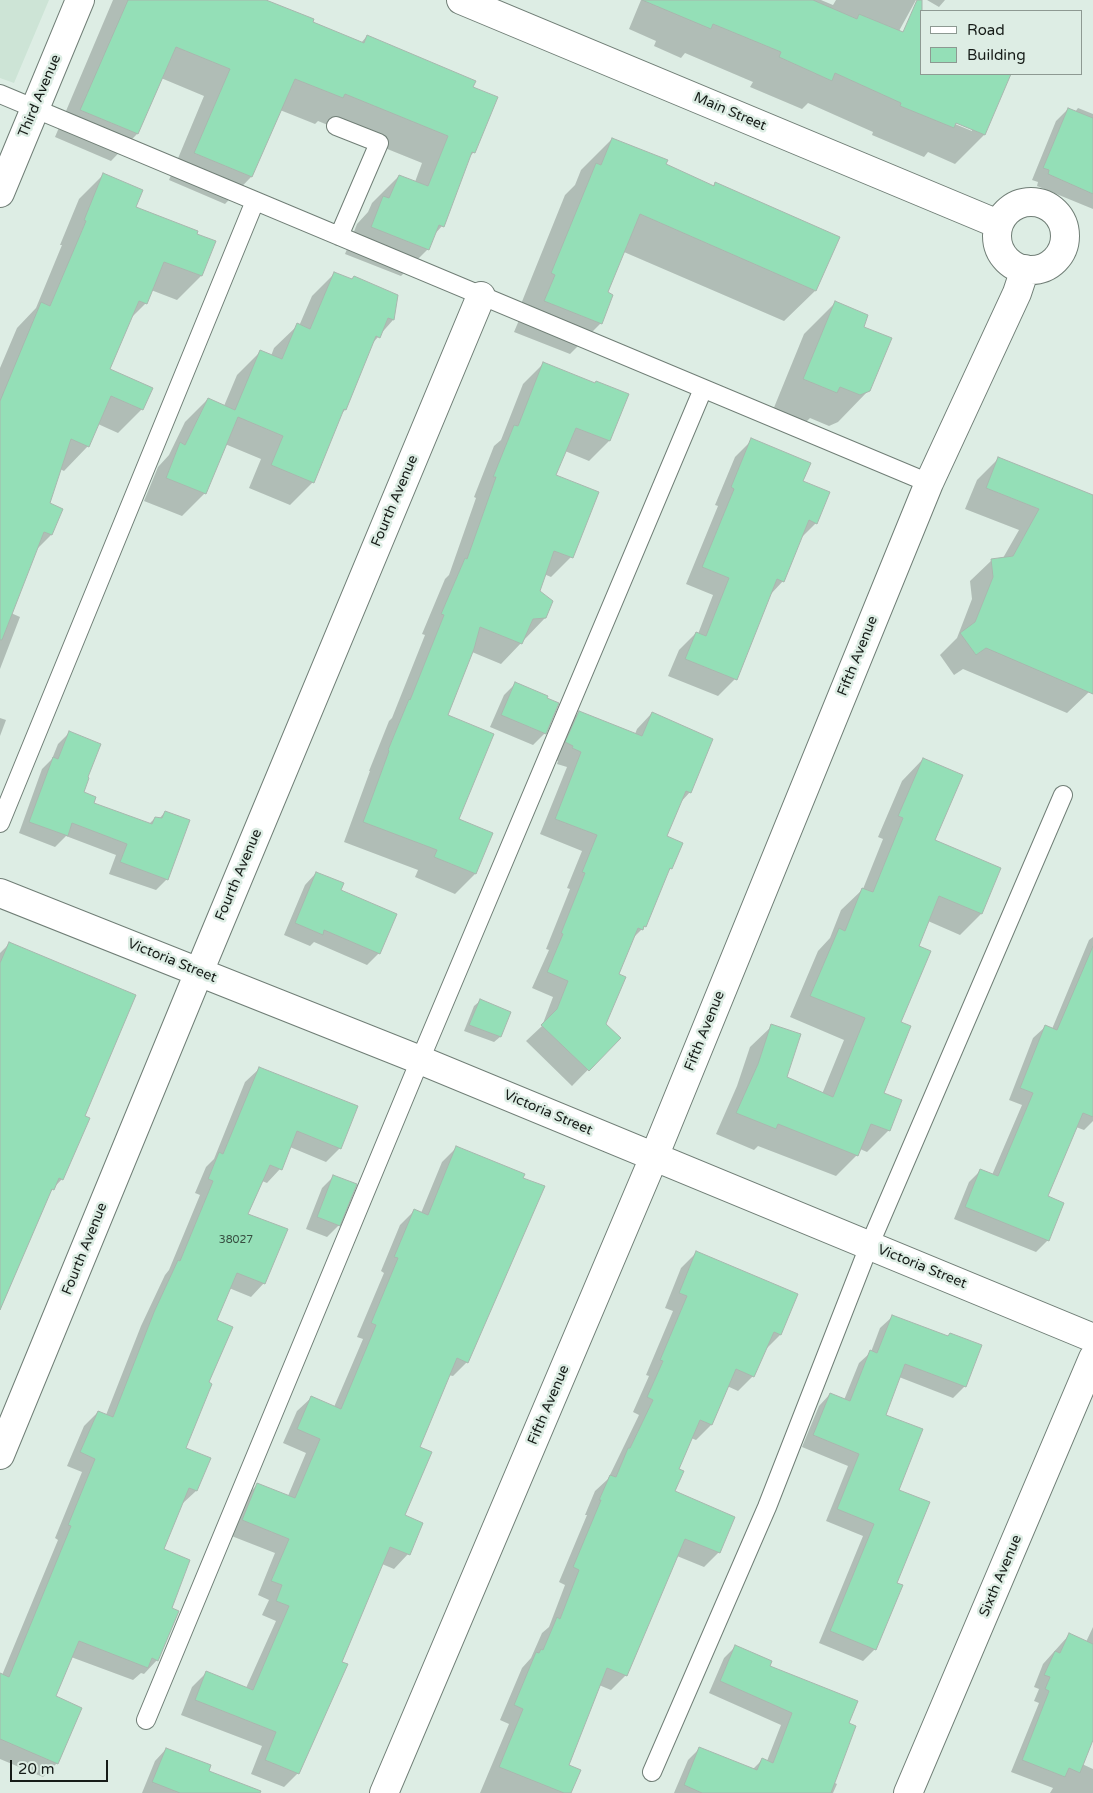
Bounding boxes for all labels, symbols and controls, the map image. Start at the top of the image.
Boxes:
legend [920,10,1083,75]
text: Road [967,21,1005,39]
text: Building [967,46,1026,64]
street label: Third Avenue [15,52,65,140]
street label: Main Street [691,89,769,135]
street label: Fourth Avenue [368,453,422,549]
street label: Fifth Avenue [834,614,882,698]
street label: Fourth Avenue [212,827,266,923]
street label: Victoria Street [125,935,219,987]
street label: Fifth Avenue [681,989,729,1073]
street label: Victoria Street [501,1087,595,1139]
street label: Fourth Avenue [59,1200,111,1298]
house number: 38027 [219,1233,253,1247]
street label: Victoria Street [875,1241,969,1293]
street label: Fifth Avenue [525,1363,573,1447]
street label: Sixth Avenue [976,1533,1026,1619]
scale bar [12,1750,110,1782]
text: 20 m [18,1760,55,1778]

